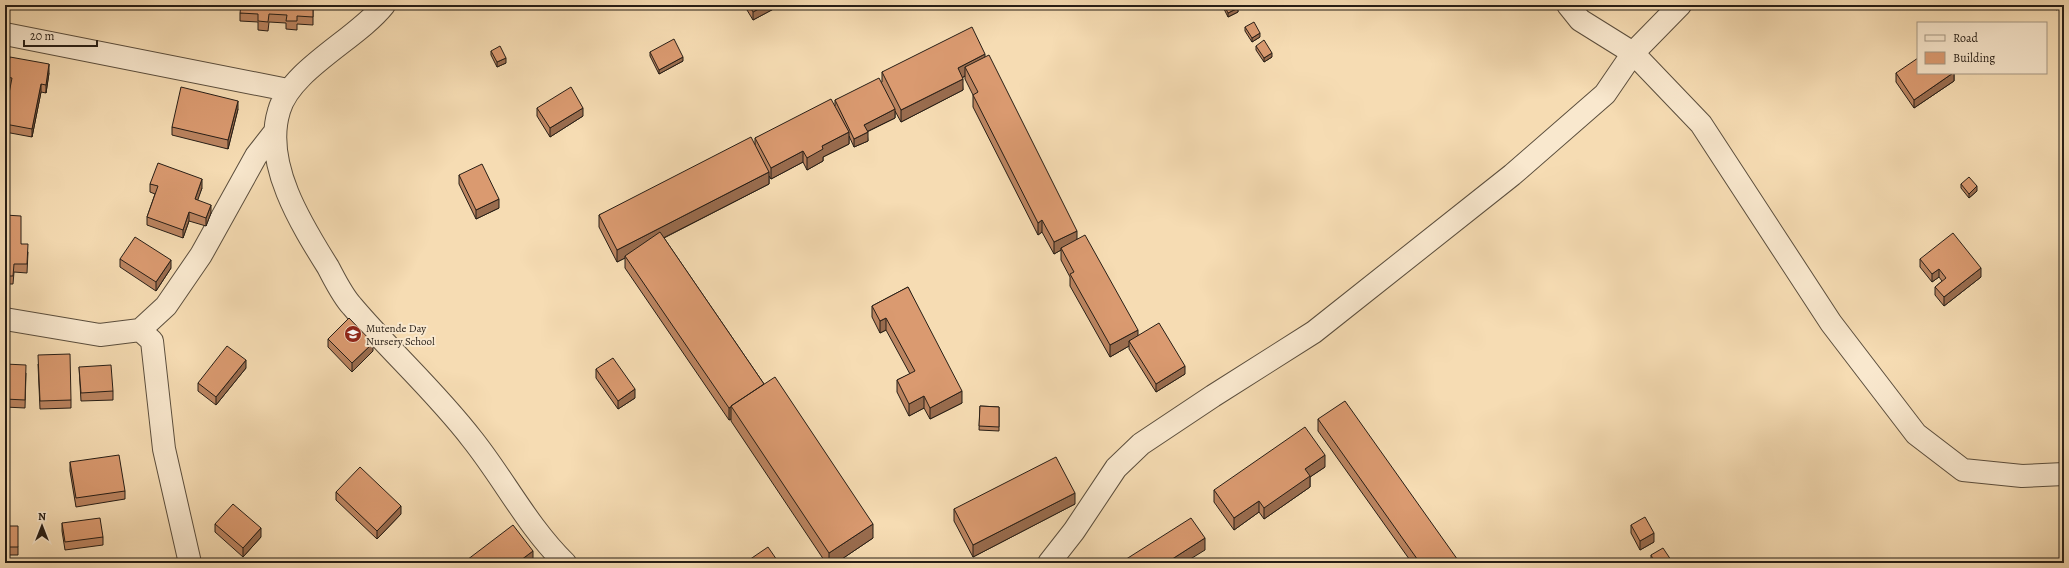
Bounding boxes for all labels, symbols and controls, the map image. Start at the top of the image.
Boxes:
scale bar [24,22,97,48]
legend [1917,22,2047,74]
text: 20 m [30,28,54,44]
text: Road [1953,30,1979,46]
text: Building [1953,50,1995,66]
place label: Mutende Day Nursery School [366,321,435,349]
school or university icon: Mutende Day Nursery School [343,324,363,344]
north arrow [22,506,62,546]
text: N [38,509,46,524]

